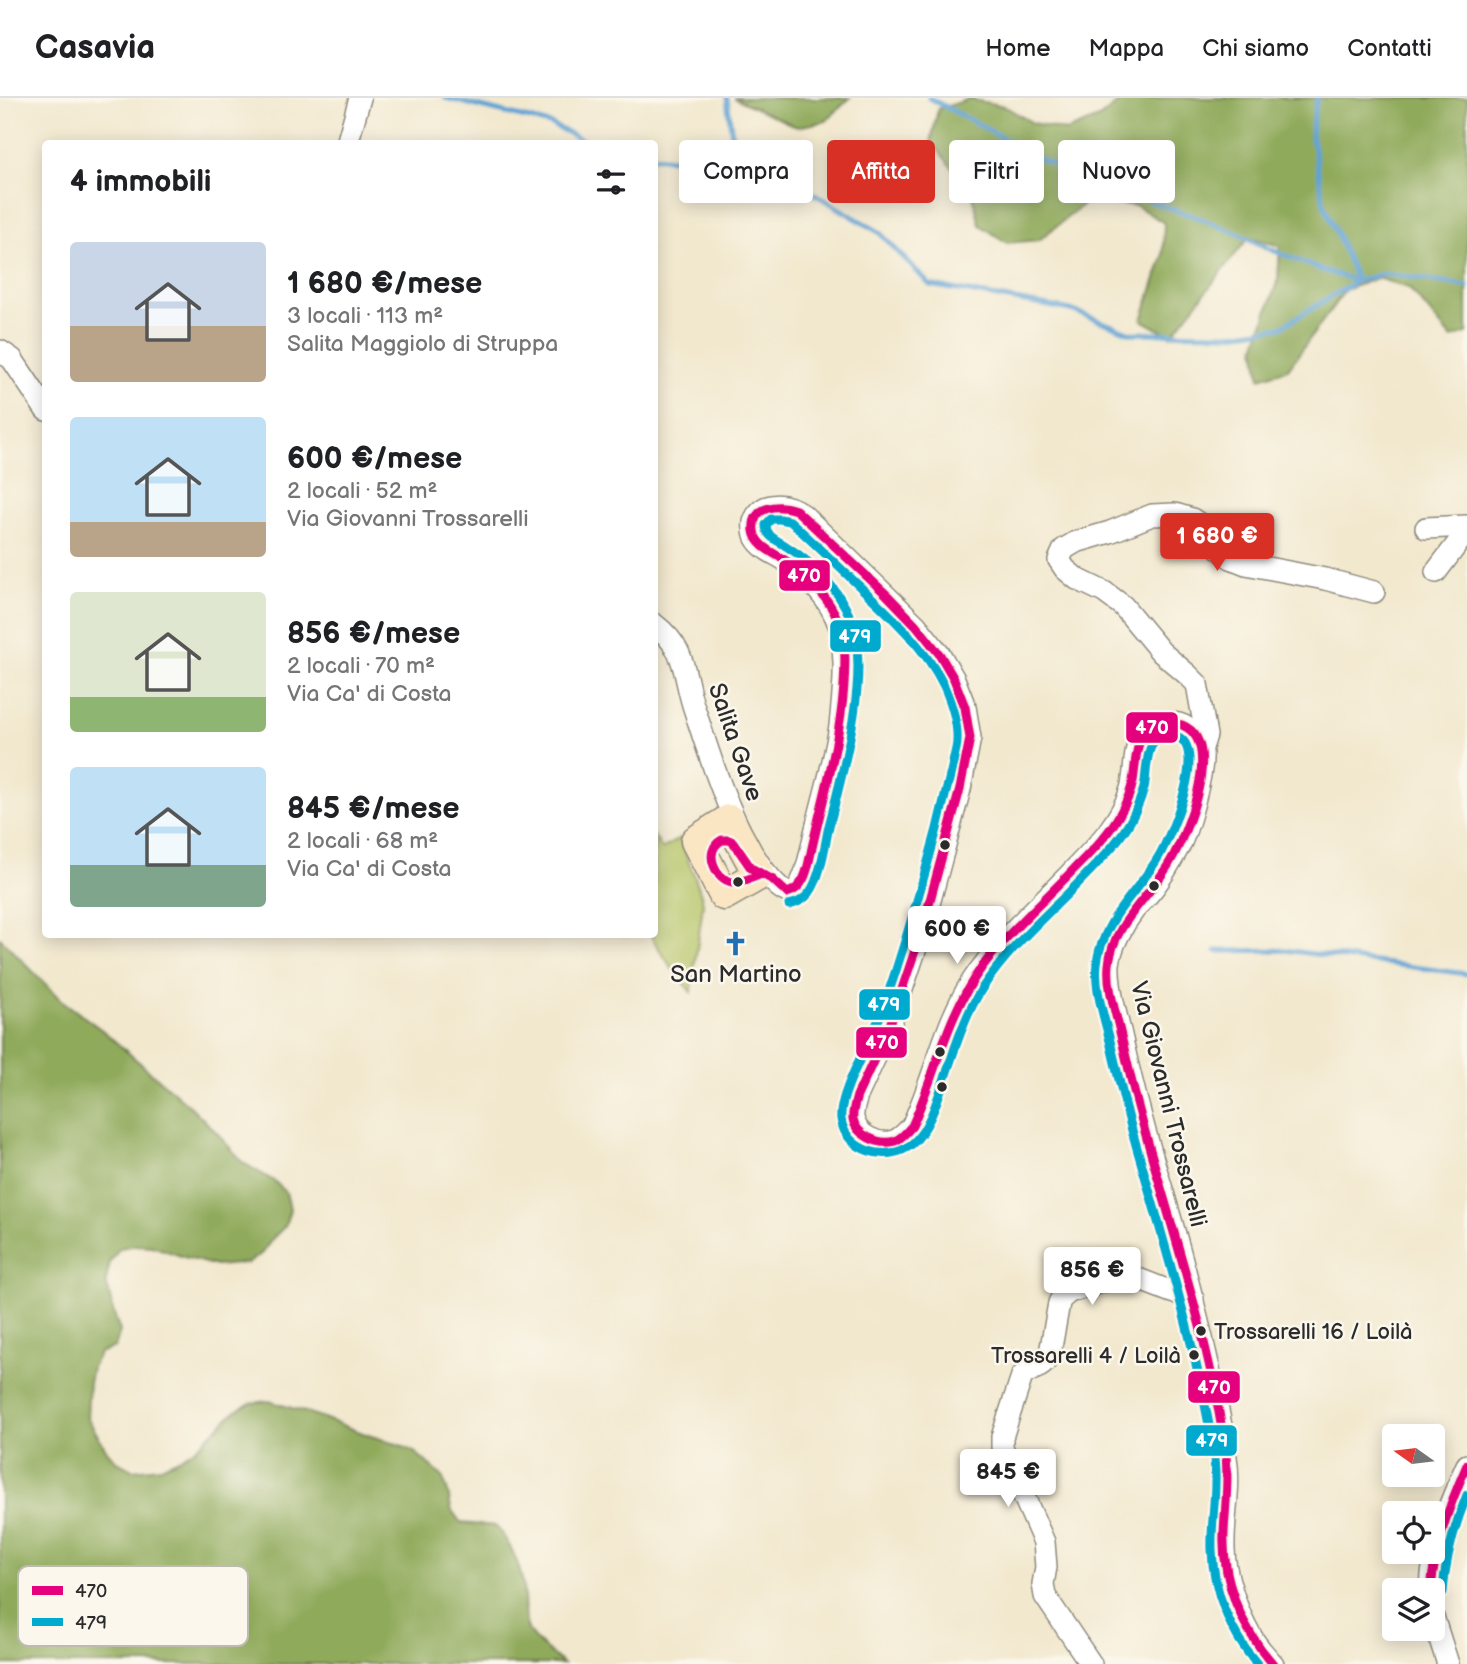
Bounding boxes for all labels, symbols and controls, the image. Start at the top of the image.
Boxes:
text: Casavia [35,28,155,68]
text: Home [985,34,1050,63]
text: Mappa [1088,34,1164,63]
text: Chi siamo [1202,34,1309,63]
text: Contatti [1347,34,1432,63]
chip: Compra [679,140,813,203]
chip: Affitta [827,140,935,203]
chip: Filtri [949,140,1044,203]
chip: Nuovo [1058,140,1175,203]
icon: filters [592,163,630,201]
text: 4 immobili [70,164,211,200]
text: 1 680 €/mese [287,266,482,302]
icon: home [126,270,210,354]
text: 3 locali · 113 m² [287,302,443,330]
text: Salita Maggiolo di Struppa [287,330,558,358]
text: 600 €/mese [287,441,462,477]
icon: home [126,445,210,529]
text: 2 locali · 52 m² [287,477,438,505]
text: Via Giovanni Trossarelli [287,505,529,533]
pin: 1 680 € [1152,514,1282,573]
text: 1 680 € [1176,522,1258,550]
line badge: 470 [778,559,831,592]
text: 470 [787,565,821,588]
text: 856 €/mese [287,616,460,652]
line badge: 479 [829,619,882,653]
icon: home [126,620,210,704]
text: 479 [839,626,871,649]
text: 2 locali · 70 m² [287,652,435,680]
street label: Salita Gave [702,679,769,805]
text: Via Ca' di Costa [287,680,452,708]
line badge: 470 [1125,711,1179,744]
text: 470 [1135,717,1169,740]
text: 845 €/mese [287,791,460,827]
icon: home [126,795,210,879]
text: 2 locali · 68 m² [287,827,438,855]
unlabelled marker [938,838,952,852]
text: Via Ca' di Costa [287,855,452,883]
unlabelled marker [731,875,745,889]
unlabelled marker [1147,879,1161,893]
pin: 600 € [908,906,1006,966]
text: 600 € [924,915,990,943]
church icon: San Martino [722,929,750,957]
place label: San Martino [670,960,802,989]
street label: Via Giovanni Trossarelli [1124,978,1213,1230]
line badge: 479 [858,988,911,1021]
text: 479 [868,994,900,1017]
line badge: 470 [855,1026,908,1059]
text: 470 [865,1032,899,1055]
unlabelled marker [933,1045,947,1059]
unlabelled marker [935,1080,949,1094]
pin: 856 € [1043,1248,1141,1307]
text: 856 € [1060,1256,1124,1284]
place label: Trossarelli 16 / Loilà [1214,1319,1412,1346]
marker: Trossarelli 16 / Loilà [1194,1324,1208,1338]
place label: Trossarelli 4 / Loilà [991,1343,1181,1370]
marker: Trossarelli 4 / Loilà [1187,1348,1201,1362]
line badge: 470 [1187,1370,1241,1404]
text: 470 [1197,1377,1231,1400]
line badge: 479 [1185,1424,1238,1457]
north arrow [1382,1424,1446,1488]
map controls [1382,1424,1445,1641]
text: 479 [1196,1430,1228,1453]
pin: 845 € [959,1450,1057,1509]
text: 845 € [976,1458,1040,1486]
button: locate [1382,1501,1445,1564]
legend [18,1566,248,1646]
button: layers [1382,1578,1445,1641]
text: 470 [75,1580,107,1603]
text: 479 [75,1612,107,1635]

